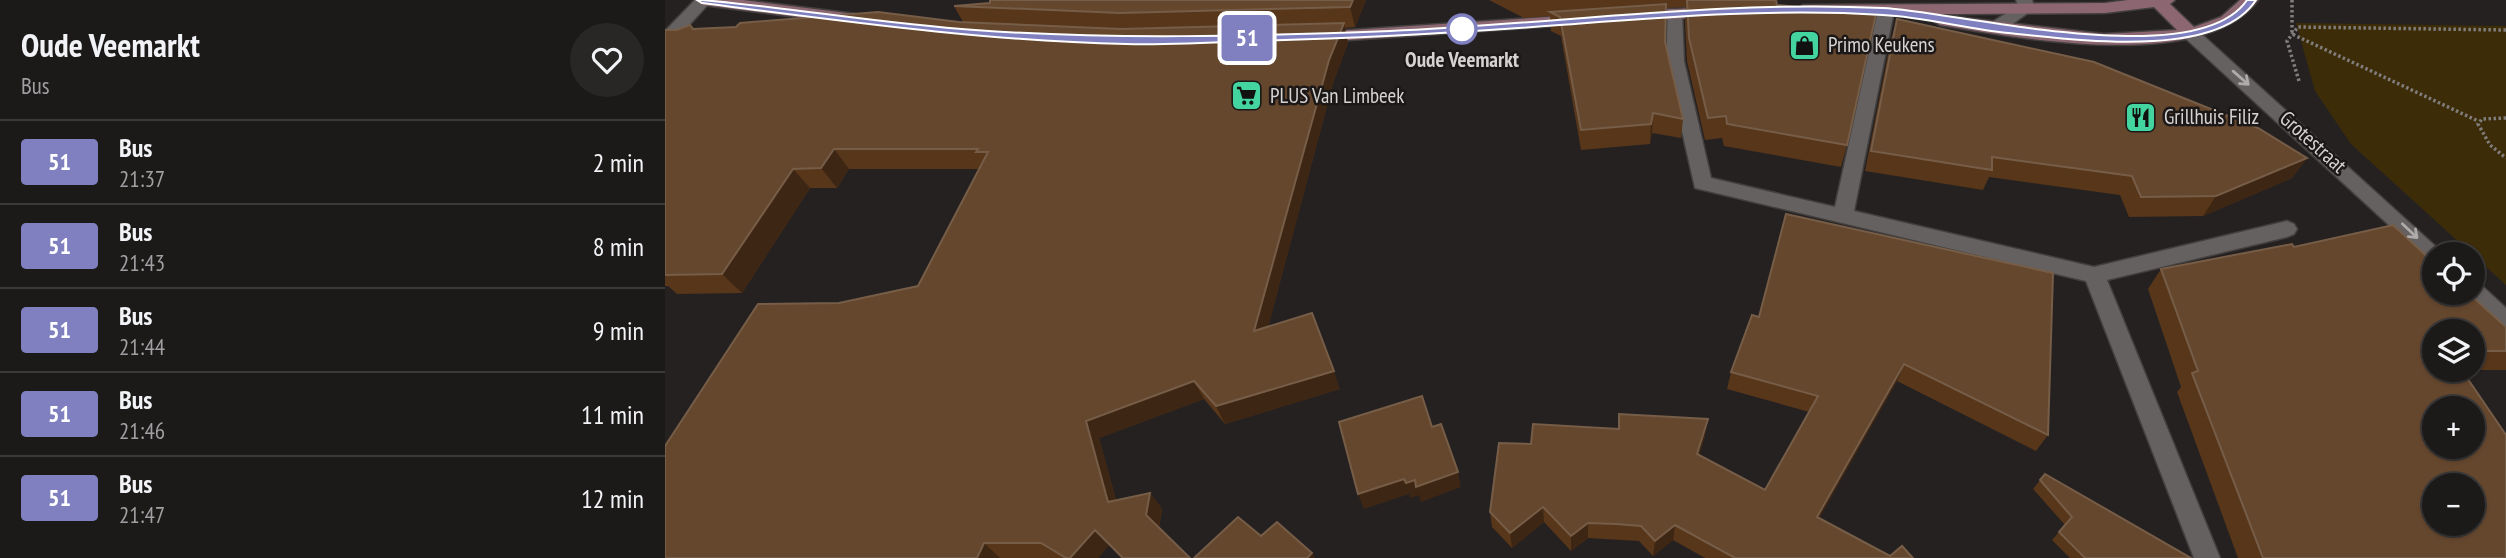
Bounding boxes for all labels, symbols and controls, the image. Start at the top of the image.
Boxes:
marker: Oude Veemarkt [1447,14,1477,44]
line badge: 51 [1215,15,1279,61]
text: 51 [1236,22,1258,53]
text: Oude Veemarkt [21,23,200,66]
button: heart [570,23,644,97]
shop icon: Primo Keukens [1788,28,1822,62]
place label: Primo Keukens [1828,31,1935,58]
place label: Oude Veemarkt [1405,46,1519,73]
one-way arrow [2232,70,2250,86]
text: Bus [21,71,50,100]
supermarket icon: PLUS Van Limbeek [1230,79,1264,113]
place label: PLUS Van Limbeek [1270,82,1404,109]
restaurant icon: Grillhuis Filiz [2124,100,2158,134]
place label: Grillhuis Filiz [2164,103,2259,130]
street label: Grotestraat [2274,105,2352,179]
text: Bus [119,131,152,164]
text: 51 [48,146,71,177]
text: 2 min [593,146,644,179]
text: 21:37 [119,164,165,193]
text: Bus [119,215,152,248]
one-way arrow [2401,223,2419,239]
text: 51 [48,230,71,261]
text: 8 min [593,230,644,263]
map controls [2422,242,2485,536]
button: locate [2422,242,2485,305]
text: 21:43 [119,248,165,277]
text: Bus [119,299,152,332]
text: 51 [48,314,71,345]
text: 9 min [593,314,644,347]
button: layers [2422,319,2485,382]
text: 21:44 [119,332,165,361]
text: Bus [119,383,152,416]
button: + [2422,396,2485,459]
text: 51 [48,398,71,429]
text: 11 min [581,398,644,431]
text: 21:46 [119,416,165,445]
text: Bus [119,467,152,500]
button: − [2422,473,2485,536]
text: 51 [48,482,71,513]
text: 12 min [581,482,644,515]
text: 21:47 [119,500,165,529]

